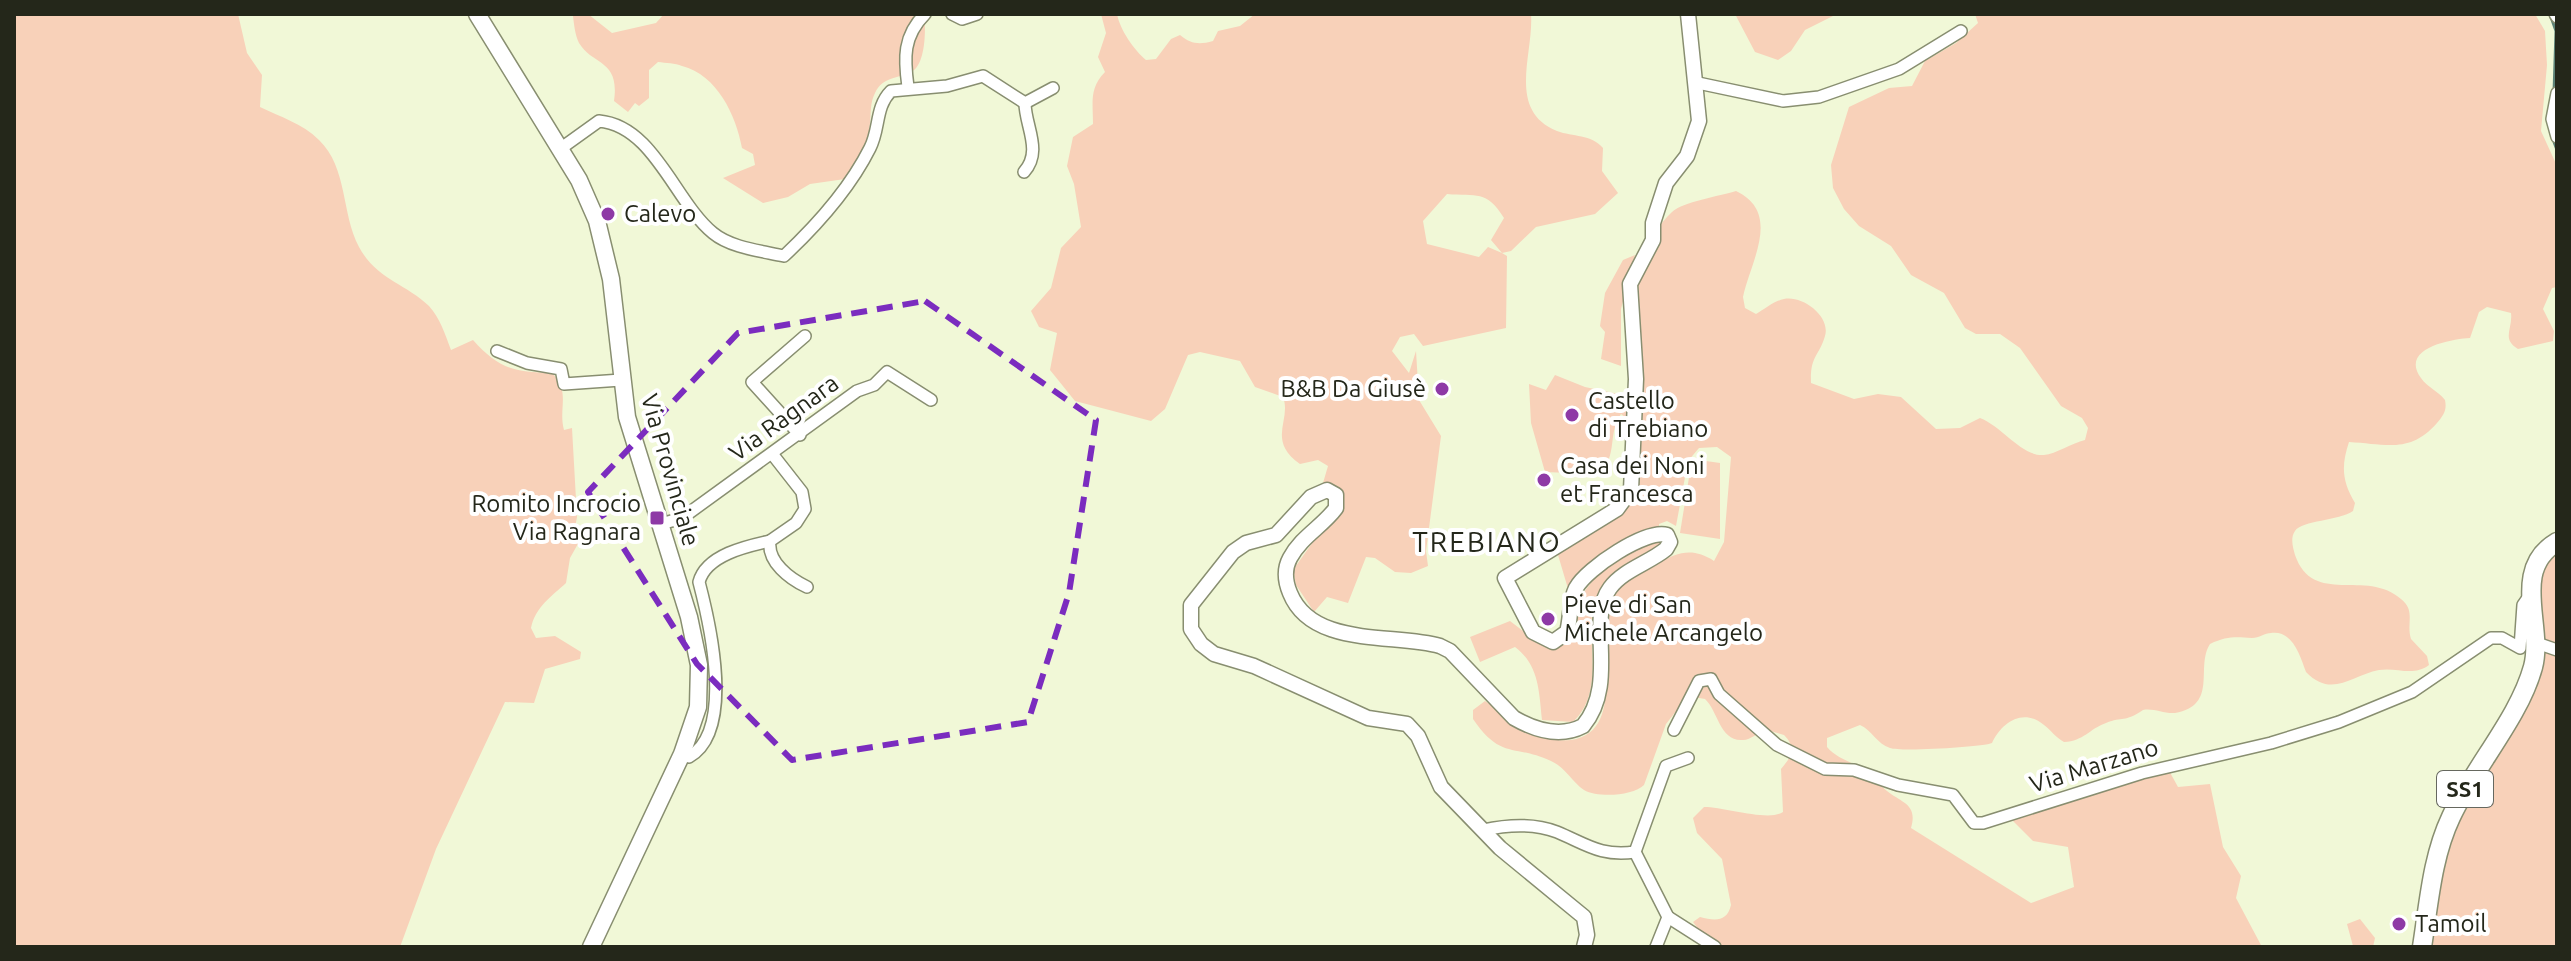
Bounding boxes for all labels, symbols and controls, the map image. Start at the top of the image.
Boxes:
place label: Calevo [624,200,696,227]
marker: Calevo [599,205,617,223]
street label: Via Ragnara [724,369,843,466]
place label: B&B Da Giusè [1280,375,1426,402]
marker: B&B Da Giusè [1433,380,1451,398]
place label: Castello di Trebiano [1588,387,1708,442]
street label: Via Provinciale [636,391,705,549]
marker: Castello di Trebiano [1563,406,1581,424]
place label: Casa dei Noni et Francesca [1560,452,1705,507]
marker: Casa dei Noni et Francesca [1535,471,1553,489]
place label: Romito Incrocio Via Ragnara [471,490,641,545]
marker: Romito Incrocio Via Ragnara [648,509,666,527]
district label: TREBIANO [1412,526,1562,557]
place label: Pieve di San Michele Arcangelo [1564,591,1763,646]
marker: Pieve di San Michele Arcangelo [1539,610,1557,628]
street label: Via Marzano [2026,733,2161,798]
road number: SS1 [2437,771,2493,807]
place label: Tamoil [2415,910,2487,937]
marker: Tamoil [2390,915,2408,933]

